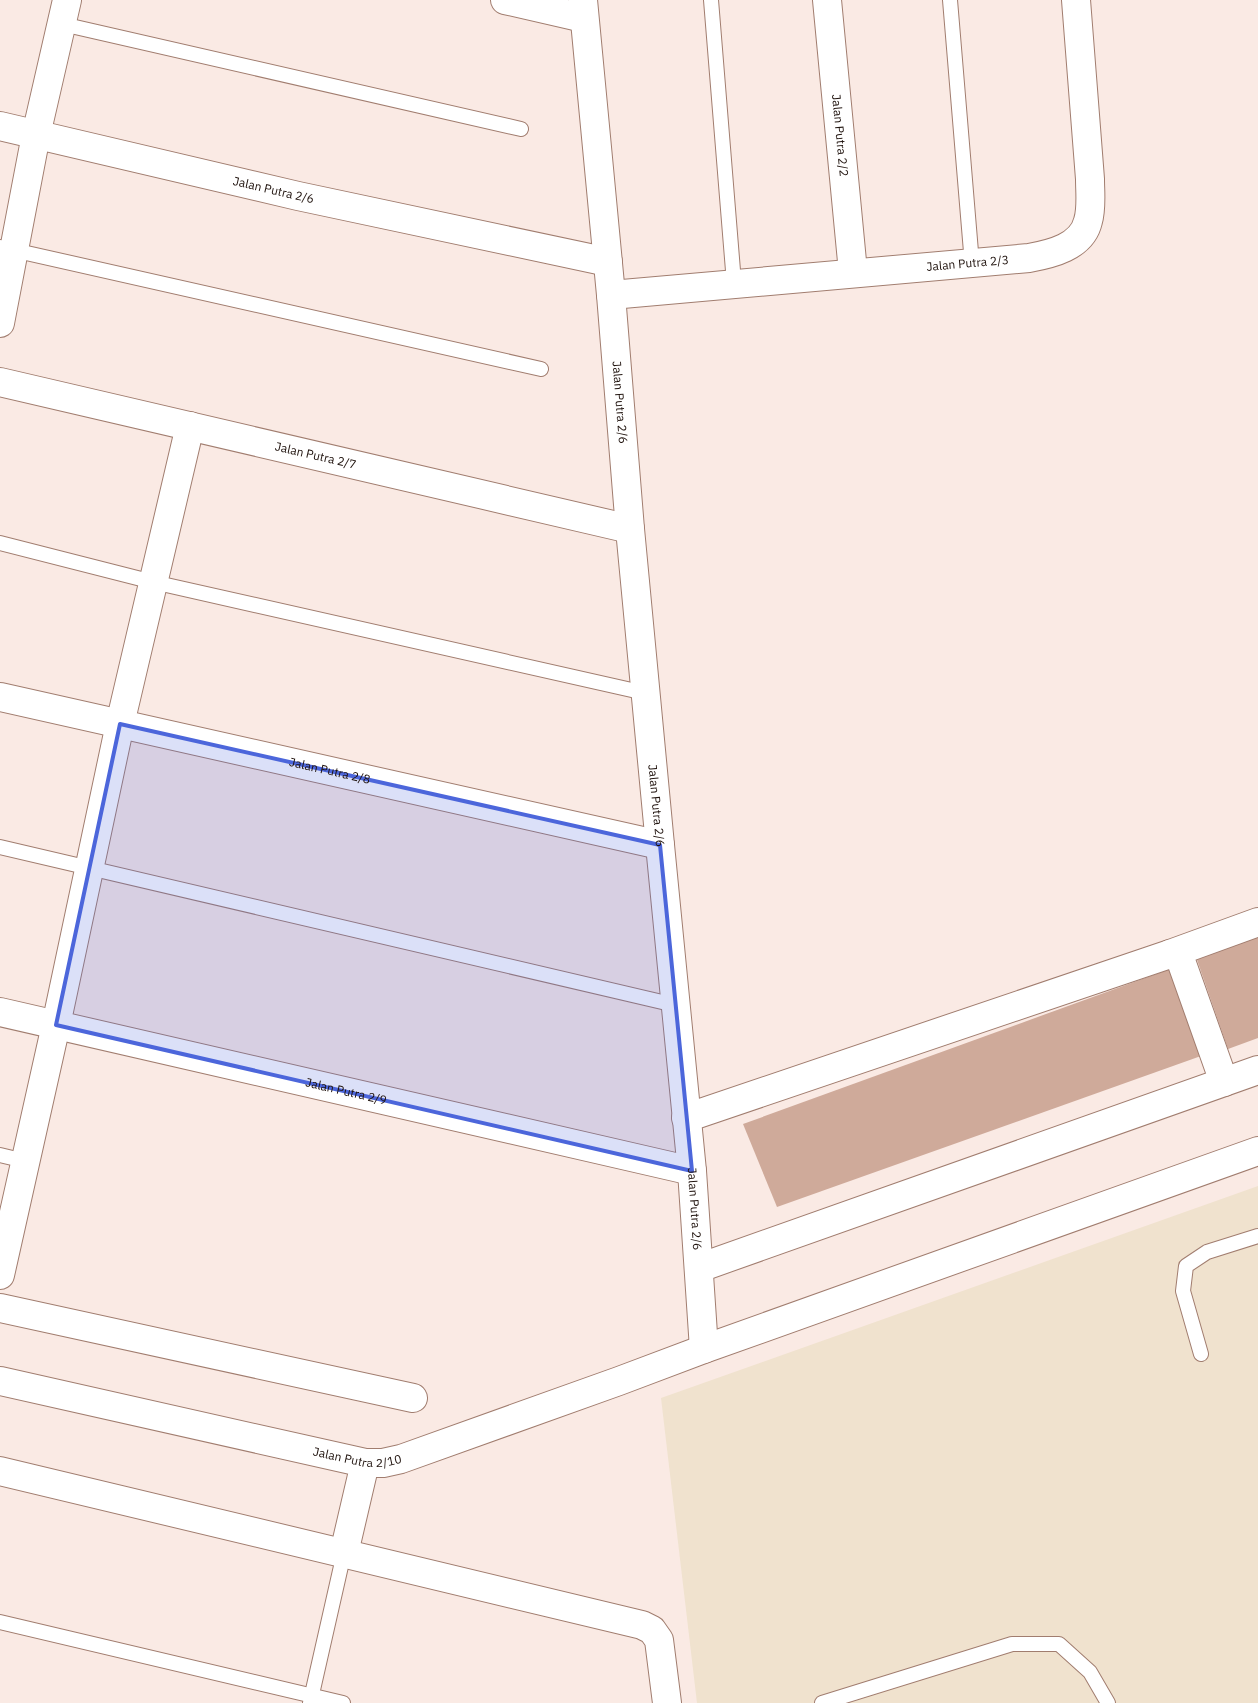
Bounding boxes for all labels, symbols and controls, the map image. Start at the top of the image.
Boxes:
street label: Jalan Putra 2/2 [829,93,852,177]
street label: Jalan Putra 2/6 [232,173,316,206]
street label: Jalan Putra 2/3 [926,252,1009,274]
street label: Jalan Putra 2/6 [609,360,631,444]
street label: Jalan Putra 2/7 [274,438,358,472]
street label: Jalan Putra 2/8 [288,754,372,787]
street label: Jalan Putra 2/6 [645,764,668,848]
street label: Jalan Putra 2/9 [304,1074,388,1108]
street label: Jalan Putra 2/6 [685,1167,705,1251]
street label: Jalan Putra 2/10 [312,1444,403,1470]

